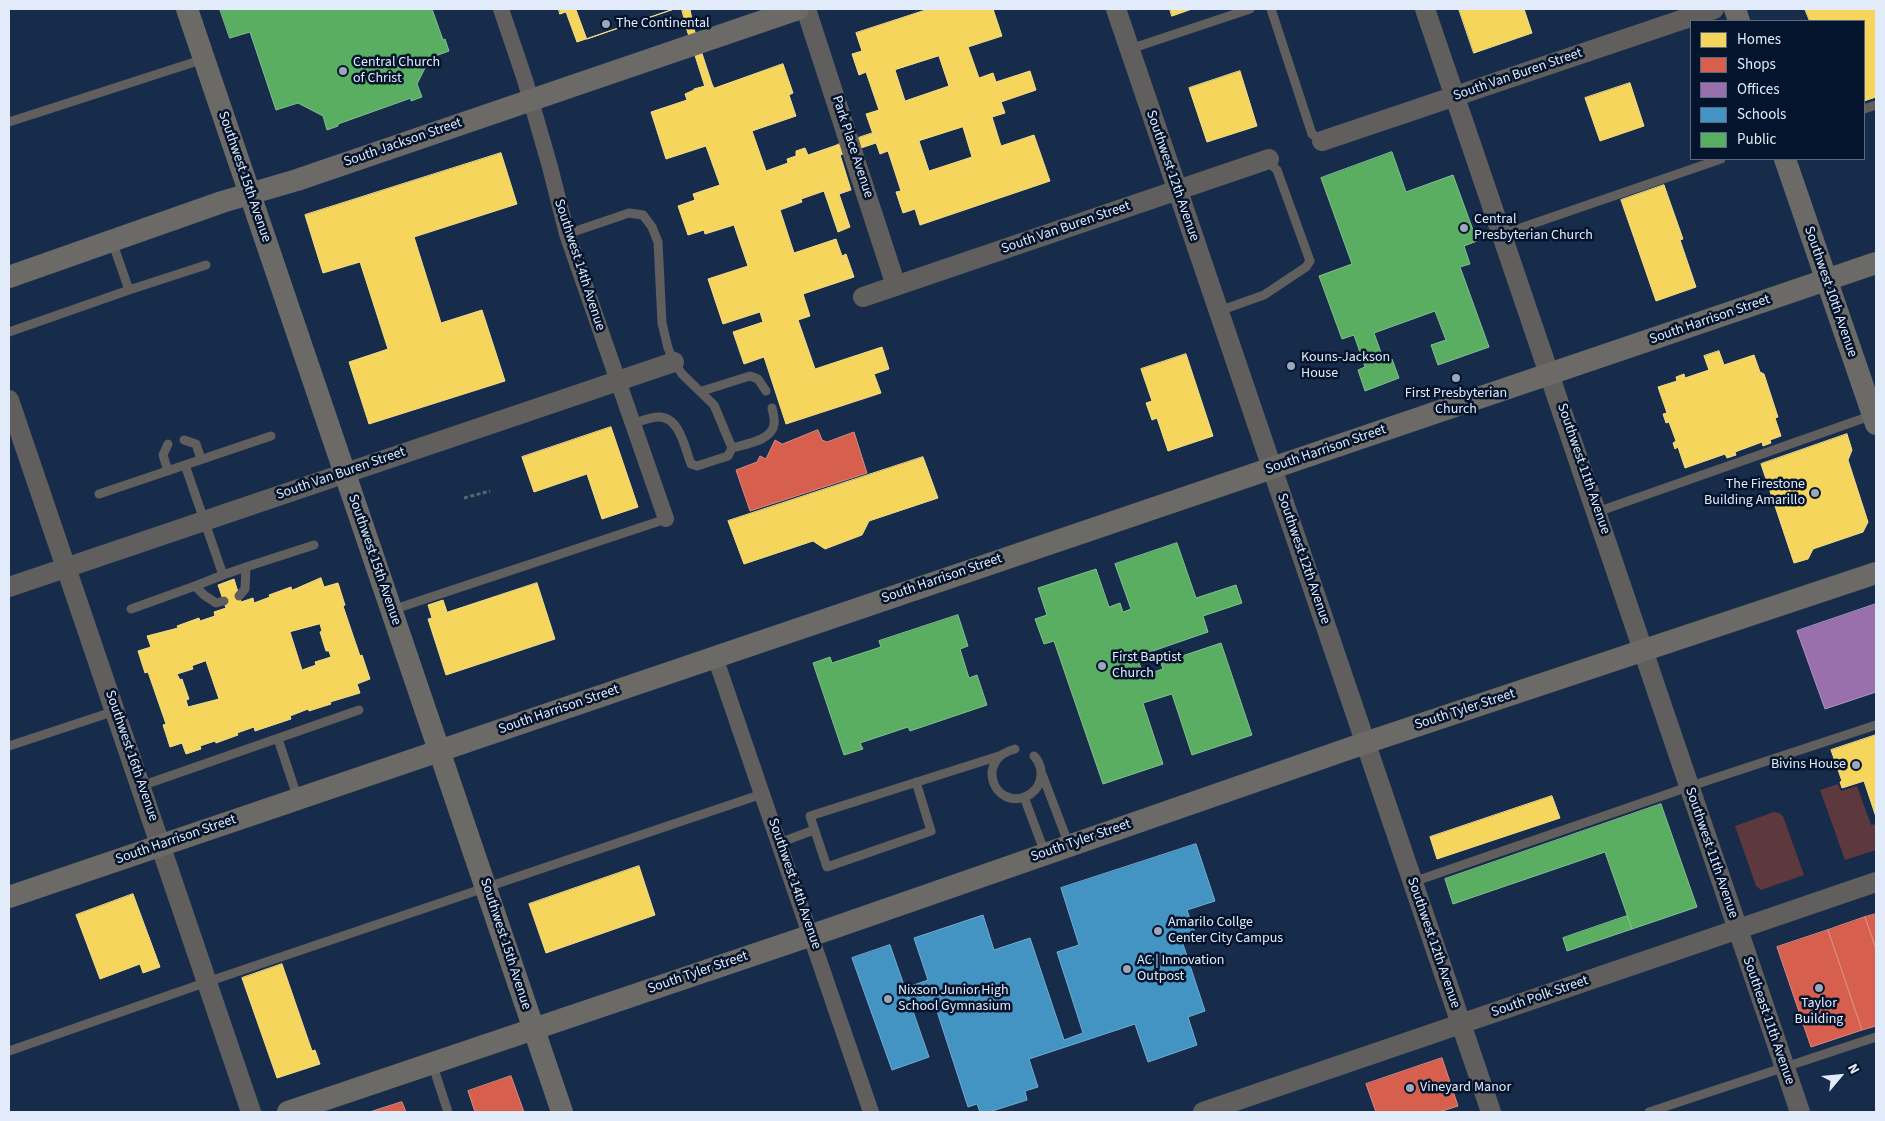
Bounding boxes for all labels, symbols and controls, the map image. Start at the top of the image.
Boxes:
place label: The Continental [616,16,710,32]
marker: The Continental [600,18,612,30]
legend [1690,20,1865,160]
text: Homes [1737,29,1781,50]
street label: South Van Buren Street [1451,45,1585,105]
text: Shops [1737,54,1776,75]
place label: Central Church of Christ [353,55,440,88]
marker: Central Church of Christ [337,65,349,77]
text: Offices [1737,79,1780,100]
street label: Park Place Avenue [828,94,876,200]
text: Schools [1737,104,1786,125]
street label: Southwest 12th Avenue [1142,108,1202,244]
street label: Southwest 15th Avenue [214,109,274,245]
street label: South Jackson Street [342,115,464,171]
text: Public [1737,129,1776,150]
street label: Southwest 14th Avenue [550,197,608,333]
street label: South Van Buren Street [999,198,1133,258]
place label: Central Presbyterian Church [1474,212,1593,244]
marker: Central Presbyterian Church [1458,222,1470,234]
street label: Southwest 10th Avenue [1800,224,1860,360]
street label: South Harrison Street [1648,292,1772,348]
place label: Kouns-Jackson House [1301,350,1390,382]
marker: Kouns-Jackson House [1285,360,1297,372]
marker: First Presbyterian Church [1450,372,1462,384]
place label: First Presbyterian Church [1405,386,1507,418]
street label: Southwest 11th Avenue [1553,401,1613,537]
street label: South Harrison Street [1264,422,1388,478]
street label: South Van Buren Street [274,444,408,504]
place label: The Firestone Building Amarillo [1704,477,1805,510]
marker: The Firestone Building Amarillo [1809,487,1821,499]
street label: Southwest 12th Avenue [1273,491,1333,627]
street label: Southwest 15th Avenue [344,492,404,628]
street label: South Harrison Street [880,551,1004,607]
place label: First Baptist Church [1112,650,1182,682]
marker: First Baptist Church [1096,660,1108,672]
street label: South Harrison Street [497,682,621,738]
street label: South Tyler Street [1413,686,1517,734]
street label: Southwest 16th Avenue [101,688,161,824]
place label: Bivins House [1771,757,1846,773]
marker: Bivins House [1850,759,1862,771]
street label: Southwest 11th Avenue [1681,785,1741,921]
street label: South Harrison Street [114,812,238,868]
street label: Southwest 14th Avenue [764,816,824,952]
street label: South Tyler Street [1029,816,1133,866]
street label: Southwest 12th Avenue [1403,875,1463,1011]
street label: Southwest 15th Avenue [476,876,534,1012]
place label: Amarilo Collge Center City Campus [1168,915,1283,948]
marker: Amarilo Collge Center City Campus [1152,925,1164,937]
street label: South Tyler Street [646,948,750,998]
place label: AC | Innovation Outpost [1137,953,1225,986]
street label: Southeast 11th Avenue [1738,955,1798,1087]
marker: AC | Innovation Outpost [1121,963,1133,975]
street label: South Polk Street [1489,973,1591,1021]
marker: Taylor Building [1813,982,1825,994]
place label: Nixson Junior High School Gymnasium [898,983,1011,1016]
marker: Nixson Junior High School Gymnasium [882,993,894,1005]
place label: Taylor Building [1795,996,1843,1028]
north arrow [1815,1051,1865,1101]
text: N [1842,1060,1864,1078]
place label: Vineyard Manor [1420,1080,1511,1096]
marker: Vineyard Manor [1404,1082,1416,1094]

